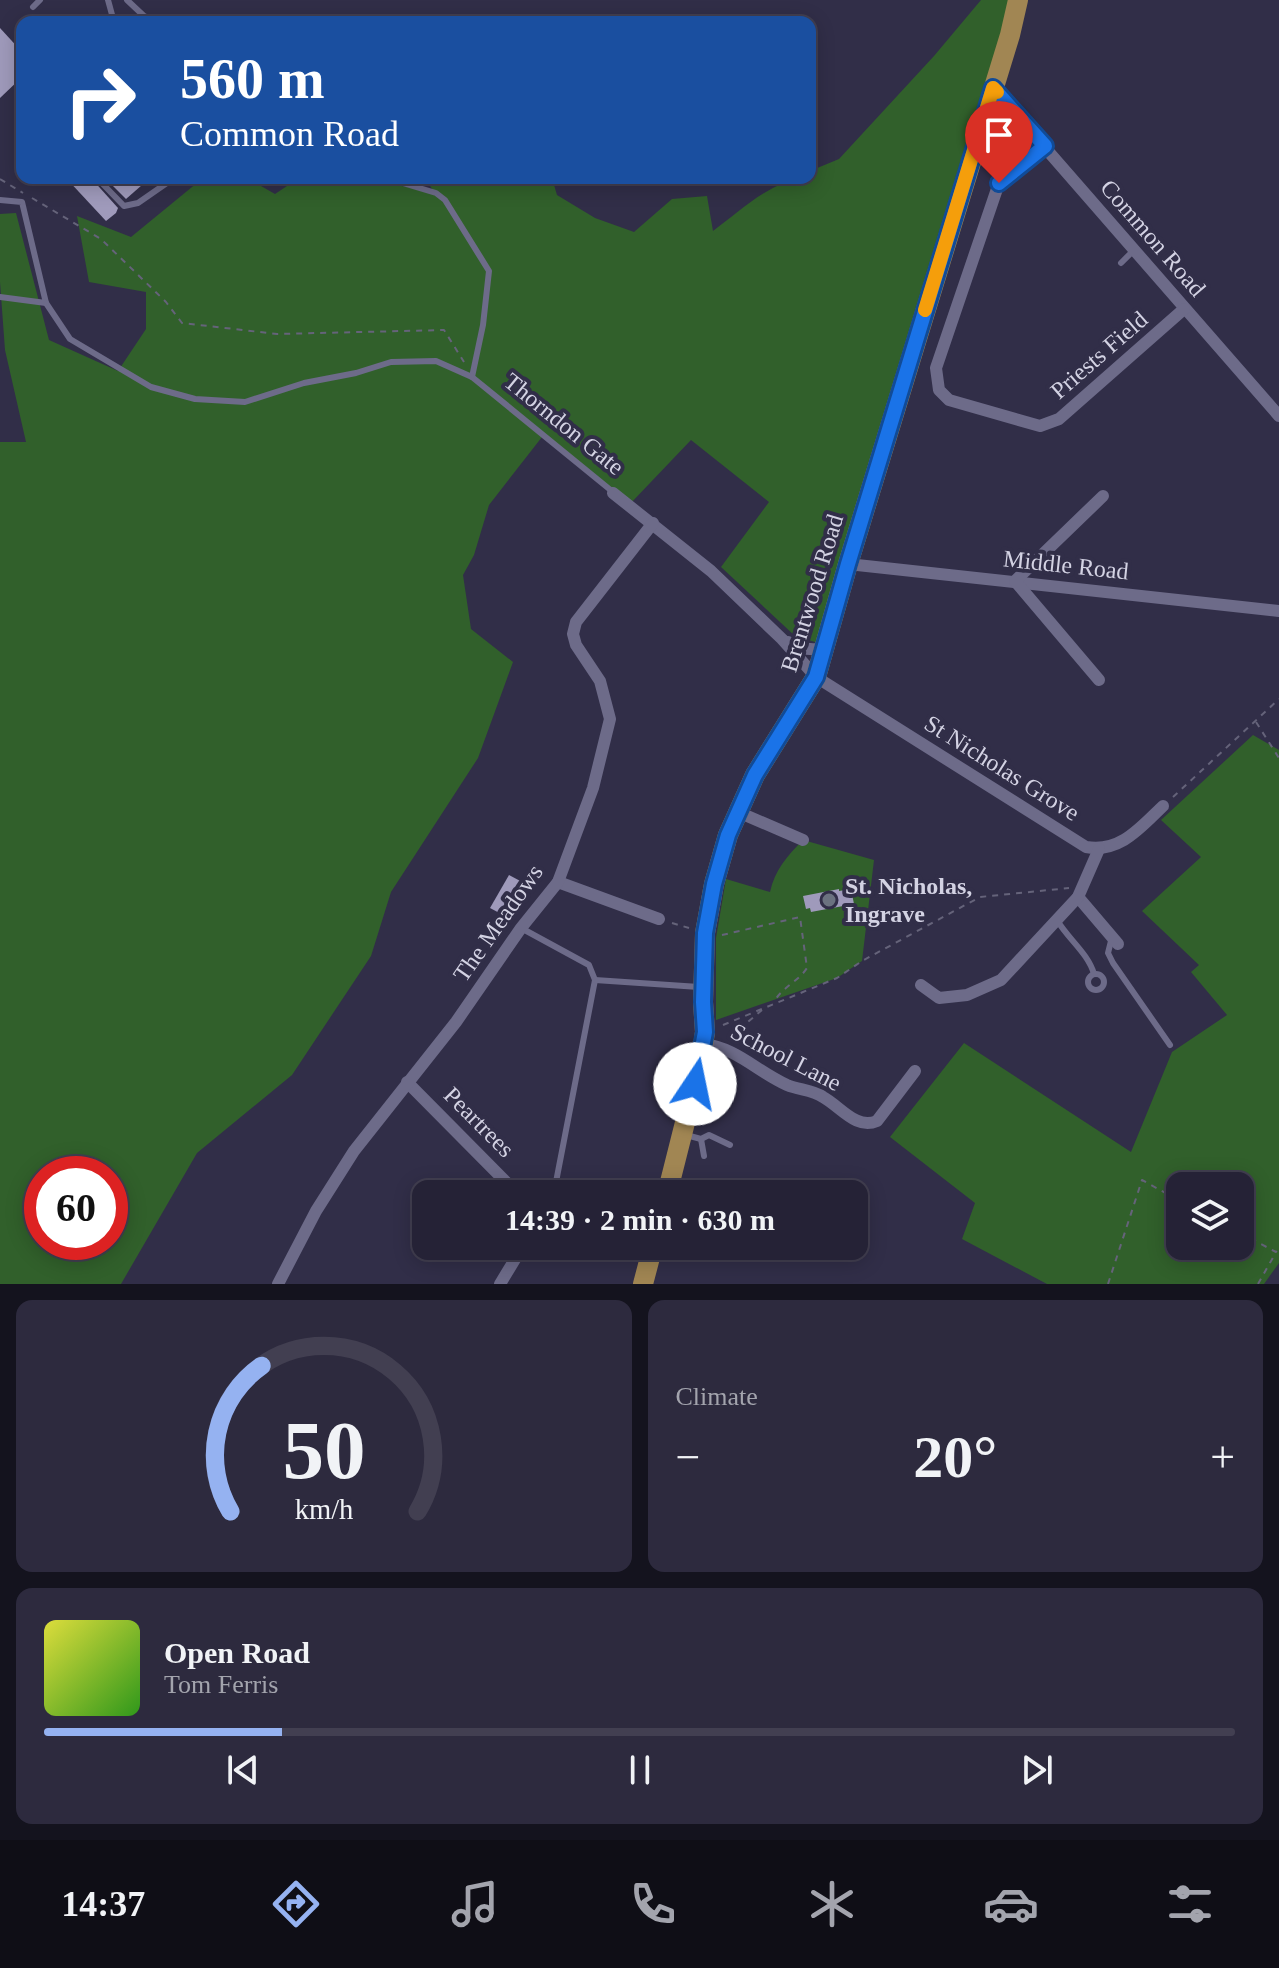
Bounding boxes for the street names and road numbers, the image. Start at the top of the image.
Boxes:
street label: Common Road [1095,174,1211,302]
street label: Priests Field [1045,306,1153,404]
street label: Thorndon Gate [499,368,629,480]
street label: Brentwood Road [776,511,848,675]
street label: Middle Road [1002,545,1130,585]
street label: St Nicholas Grove [920,710,1084,826]
street label: The Meadows [448,860,548,986]
street label: School Lane [726,1018,846,1096]
street label: Peartrees [439,1082,519,1162]

